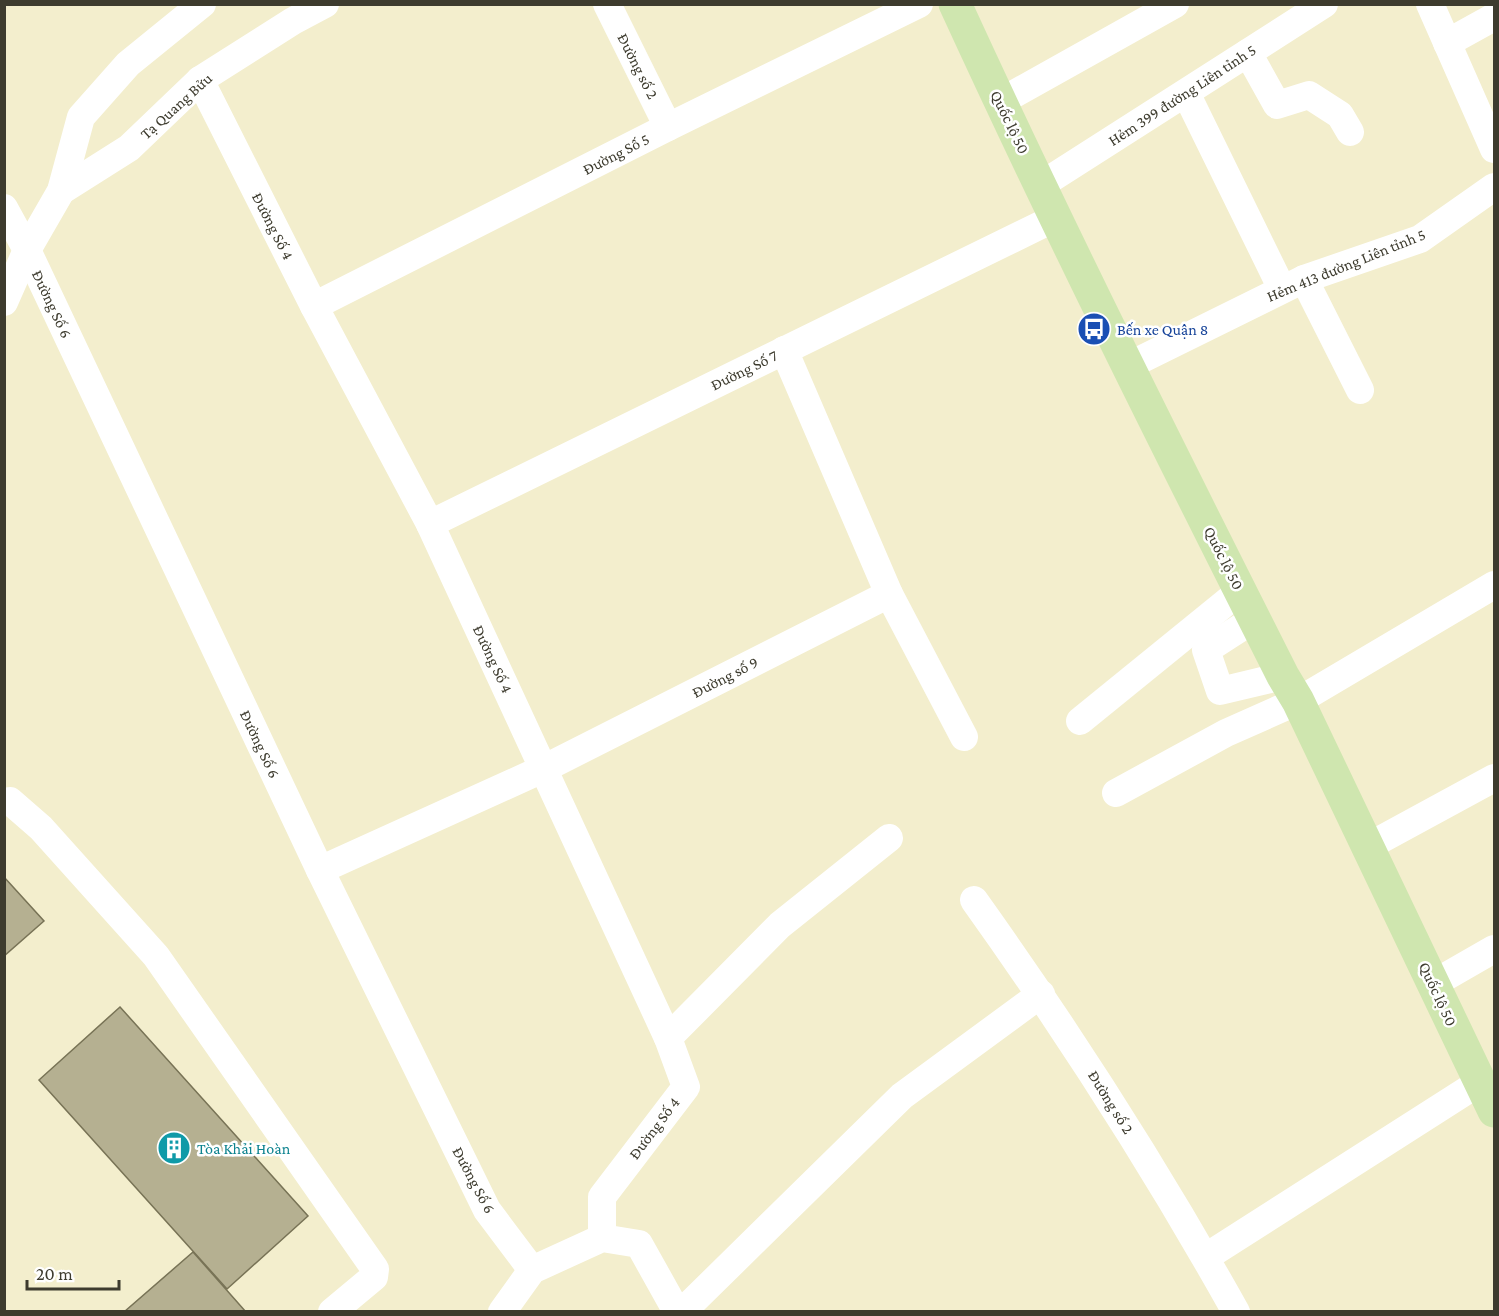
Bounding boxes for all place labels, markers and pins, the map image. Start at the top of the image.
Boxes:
bus stop icon: Bến xe Quận 8 [1076,311,1112,347]
place label: Bến xe Quận 8 [1117,321,1208,339]
building icon: Tòa Khải Hoàn [156,1130,192,1166]
place label: Tòa Khải Hoàn [197,1140,291,1157]

